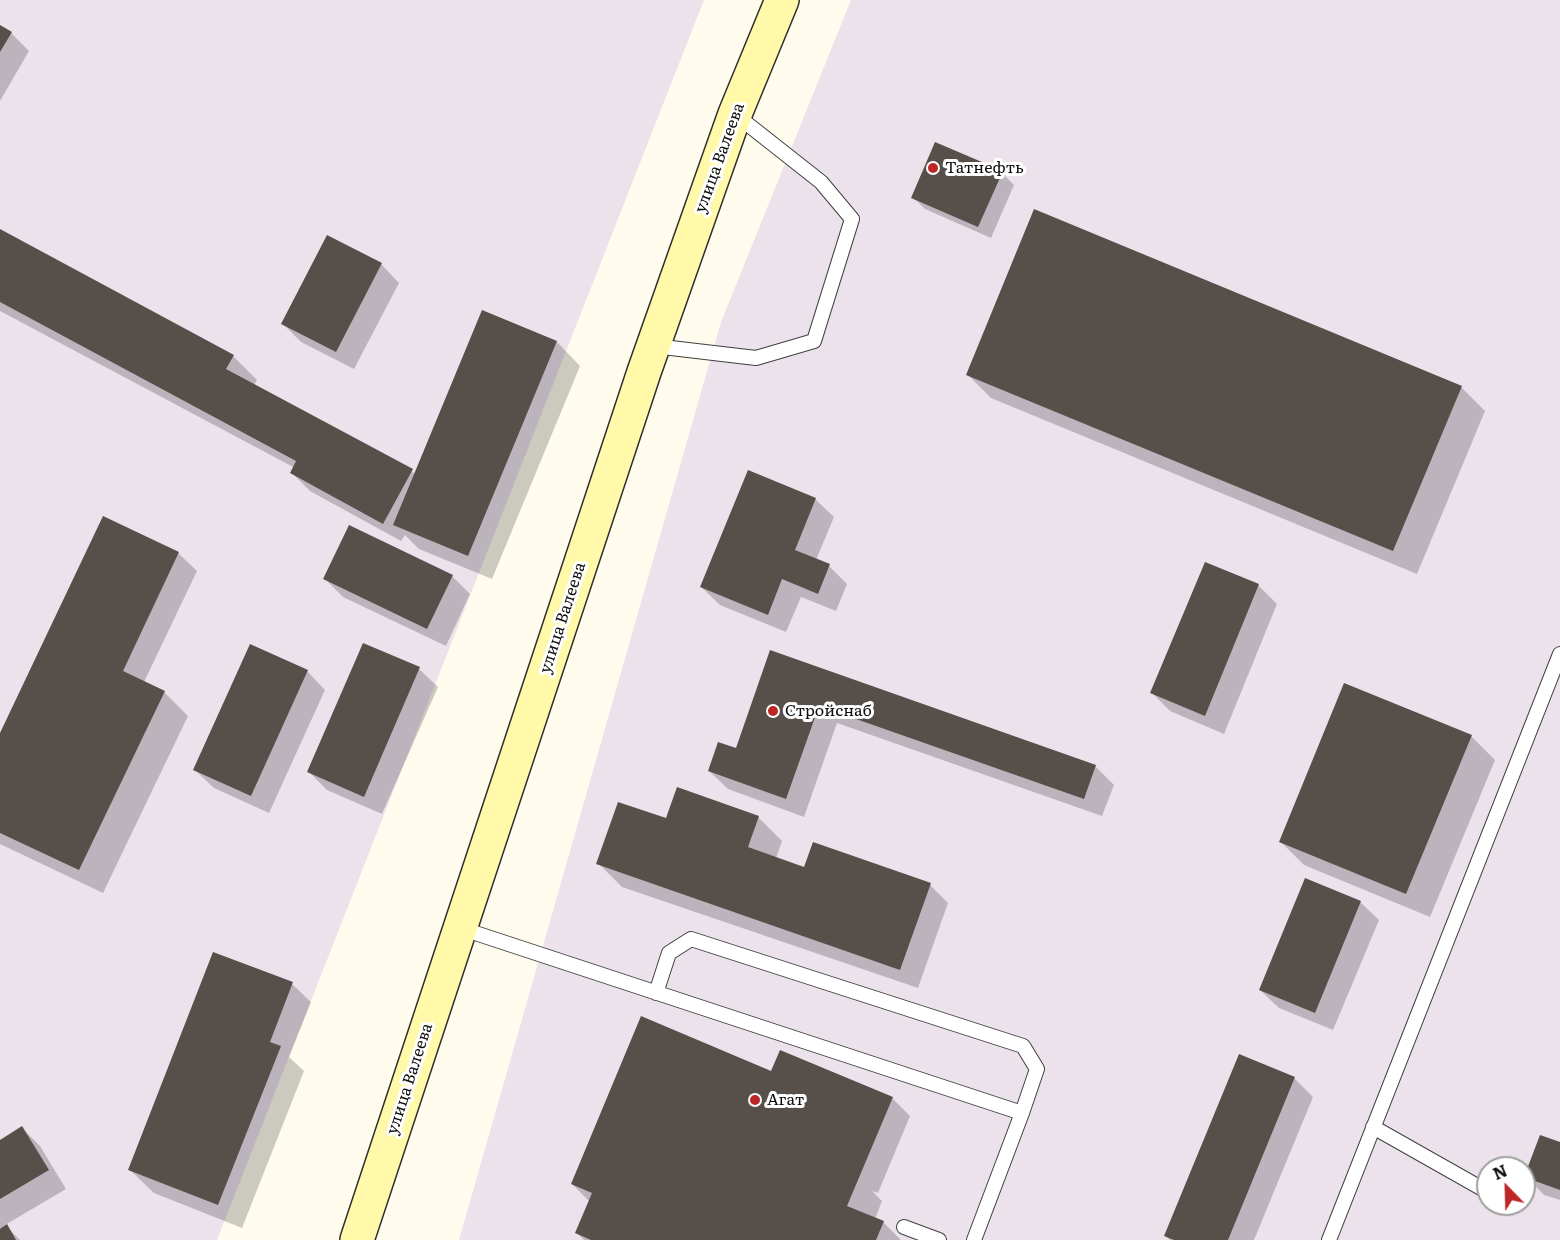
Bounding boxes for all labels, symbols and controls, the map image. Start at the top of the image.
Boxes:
street label: улица Валеева [691,100,749,216]
place label: Татнефть [945,158,1024,178]
marker: Татнефть [926,161,940,175]
street label: улица Валеева [536,560,590,676]
place label: Стройснаб [785,701,872,721]
marker: Стройснаб [766,704,780,718]
street label: улица Валеева [383,1021,437,1137]
place label: Агат [767,1090,804,1110]
marker: Агат [748,1093,762,1107]
north arrow [1476,1156,1536,1216]
text: N [1489,1158,1511,1185]

